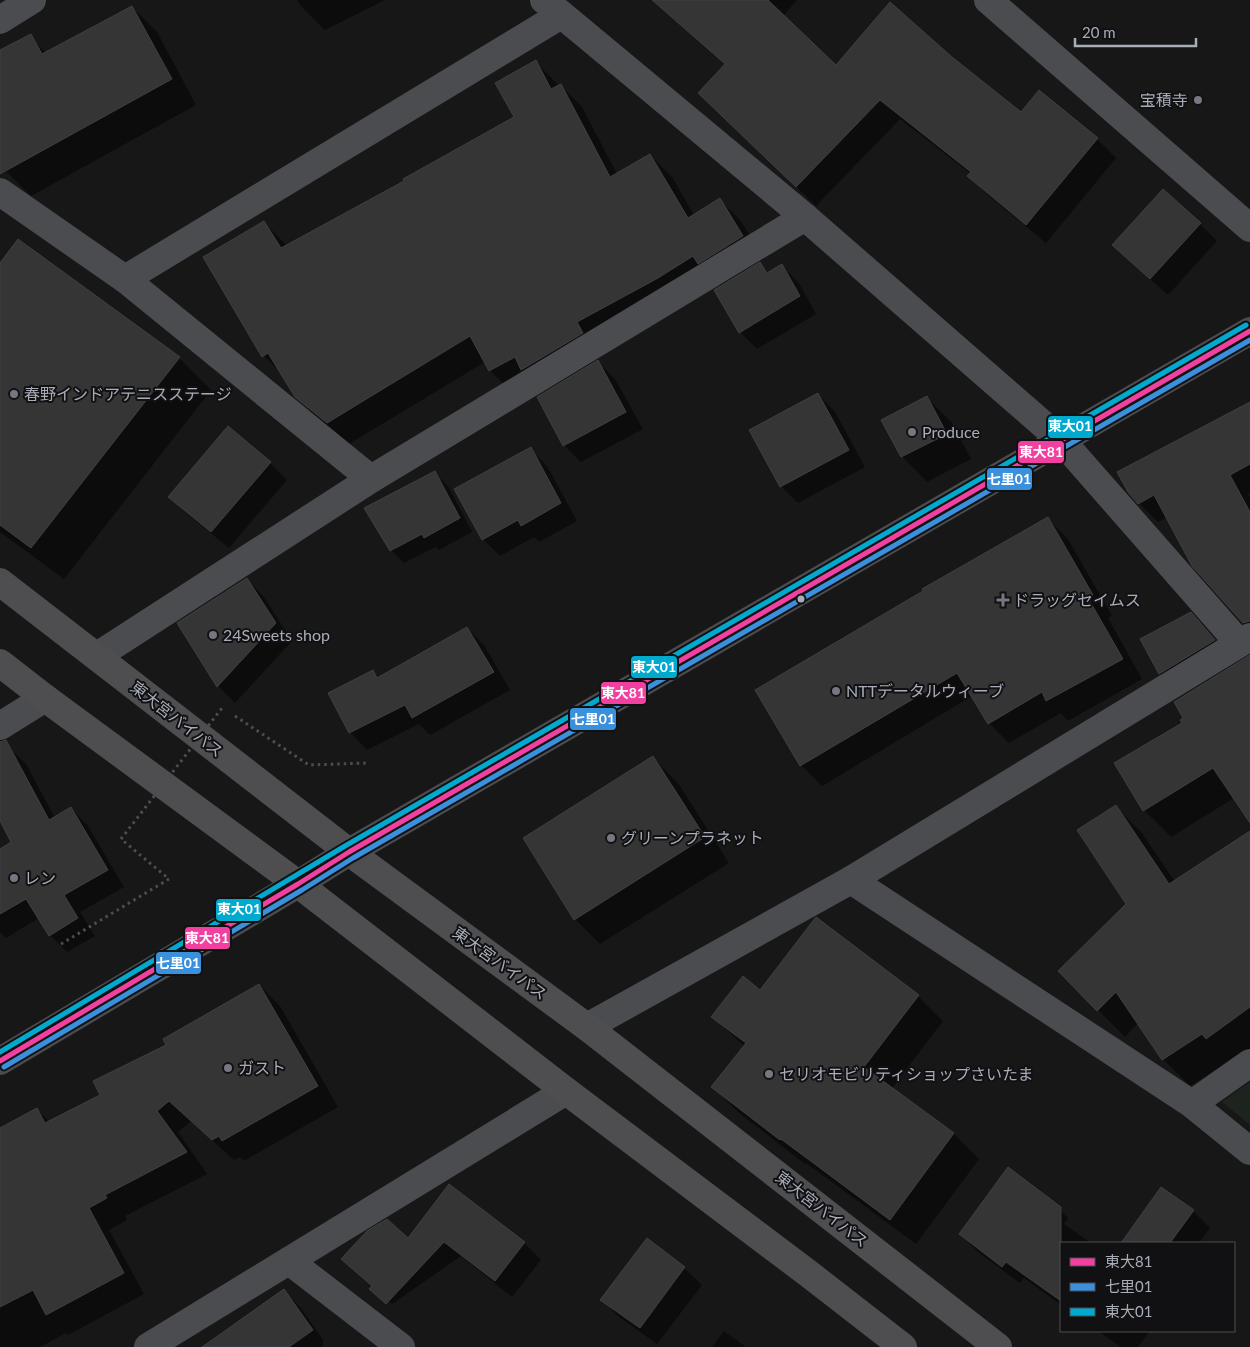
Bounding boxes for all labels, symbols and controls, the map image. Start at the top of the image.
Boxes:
scale bar [1075,15,1196,47]
text: 20 m [1082,23,1116,41]
place label: 宝積寺 [1140,90,1188,109]
marker: 宝積寺 [1192,94,1204,106]
place label: 春野インドアテニスステージ [24,384,232,403]
marker: 春野インドアテニスステージ [8,388,20,400]
line badge: 東大01 [1047,415,1094,439]
text: 東大01 [1048,417,1092,434]
place label: Produce [922,422,980,441]
marker: Produce [906,426,918,438]
line badge: 東大81 [1017,440,1065,464]
text: 東大81 [1019,443,1063,460]
line badge: 七里01 [986,467,1033,491]
text: 七里01 [987,470,1031,487]
place label: ドラッグセイムス [1013,590,1141,609]
unlabelled marker [796,594,806,604]
marker: ドラッグセイムス [997,594,1009,606]
place label: 24Sweets shop [223,625,330,644]
marker: 24Sweets shop [207,629,219,641]
line badge: 東大01 [630,655,678,679]
text: 東大01 [632,658,676,675]
street label: 東大宮バイパス [127,677,227,760]
line badge: 東大81 [600,681,647,705]
place label: NTTデータルウィーブ [846,681,1004,700]
text: 東大81 [601,684,645,701]
marker: NTTデータルウィーブ [830,685,842,697]
line badge: 七里01 [569,707,617,731]
text: 七里01 [571,710,615,727]
place label: グリーンプラネット [621,828,764,847]
marker: グリーンプラネット [605,832,617,844]
place label: レン [24,868,56,887]
marker: レン [8,872,20,884]
line badge: 東大01 [215,898,262,922]
text: 東大01 [217,900,261,917]
street label: 東大宮バイパス [450,922,551,1003]
line badge: 東大81 [184,926,231,950]
text: 東大81 [185,929,229,946]
line badge: 七里01 [155,951,202,975]
text: 七里01 [156,954,200,971]
place label: ガスト [238,1058,286,1077]
marker: ガスト [222,1062,234,1074]
place label: セリオモビリティショップさいたま [779,1064,1034,1083]
marker: セリオモビリティショップさいたま [763,1068,775,1080]
street label: 東大宮バイパス [772,1167,872,1250]
legend [1060,1242,1235,1332]
text: 東大81 [1105,1252,1152,1270]
text: 七里01 [1105,1277,1152,1295]
text: 東大01 [1105,1302,1152,1320]

